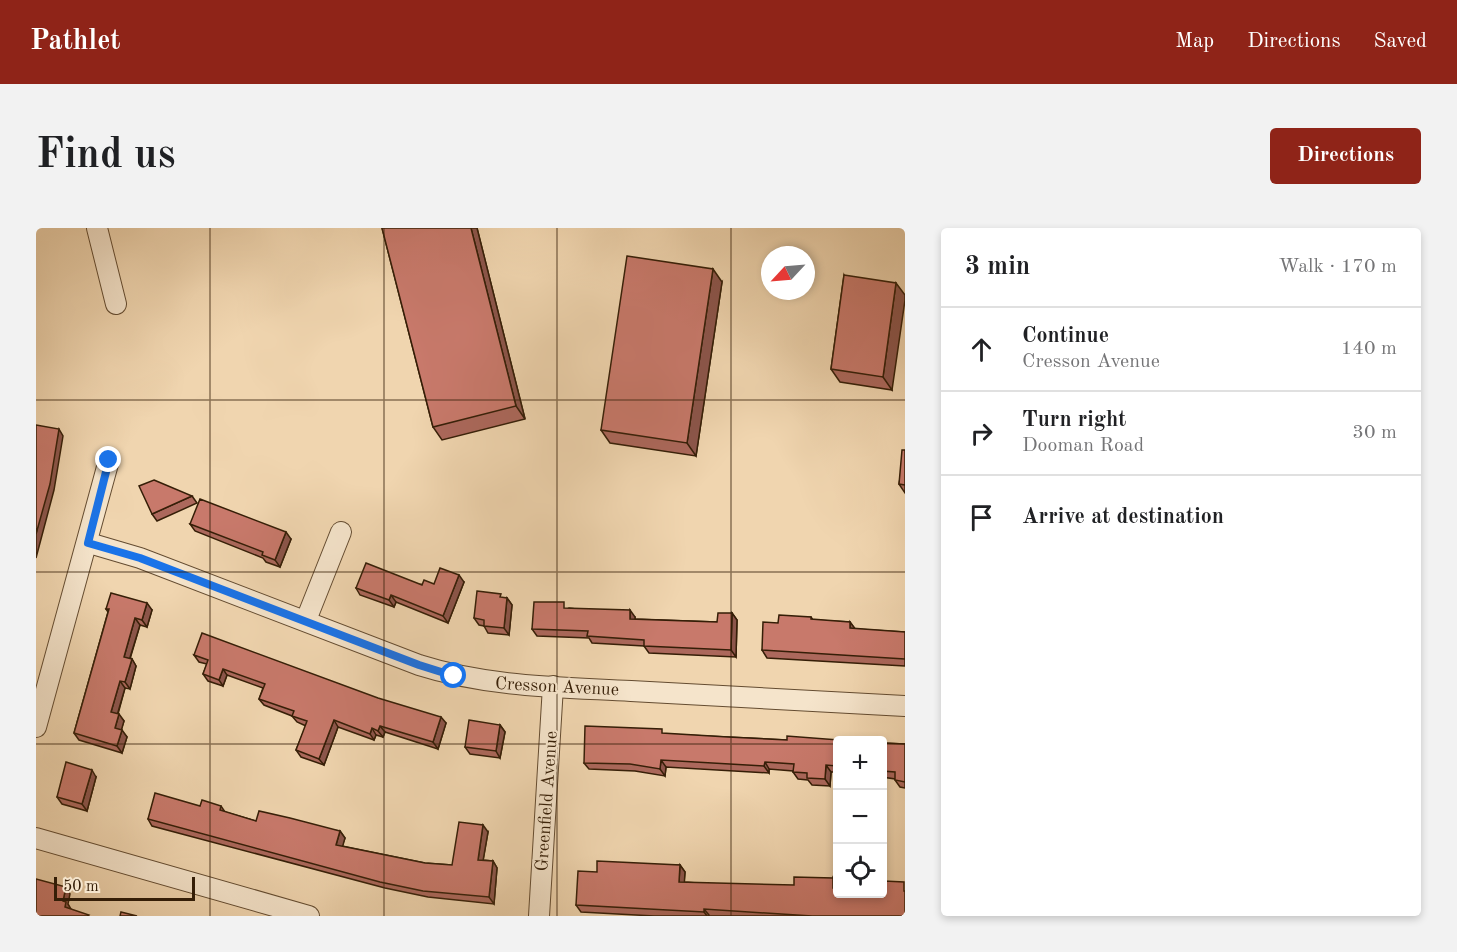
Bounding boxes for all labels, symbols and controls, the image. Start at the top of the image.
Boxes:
text: Pathlet [30,28,121,56]
text: Map [1175,31,1214,52]
text: Directions [1247,31,1341,52]
text: Saved [1374,31,1427,52]
button: Directions [1270,128,1421,184]
text: Find us [36,135,175,177]
north arrow [761,246,815,300]
text: 3 min [965,254,1030,280]
text: Walk · 170 m [1278,257,1397,277]
text: Continue [1022,325,1109,347]
icon: ahead [965,333,998,366]
text: 140 m [1341,339,1397,359]
text: Cresson Avenue [1022,352,1160,372]
text: Turn right [1022,409,1126,431]
icon: right [965,417,998,450]
text: 30 m [1352,423,1397,443]
text: Dooman Road [1022,436,1144,456]
route end [95,446,121,472]
icon: arrive [965,501,998,534]
text: Arrive at destination [1022,506,1224,528]
route start [440,662,466,688]
street label: Cresson Avenue [494,675,619,699]
street label: Greenfield Avenue [533,730,561,872]
map controls [833,736,887,898]
button: + [833,736,887,790]
button: − [833,790,887,844]
button: locate [833,844,887,898]
scale bar [54,874,195,902]
text: 50 m [63,879,99,895]

